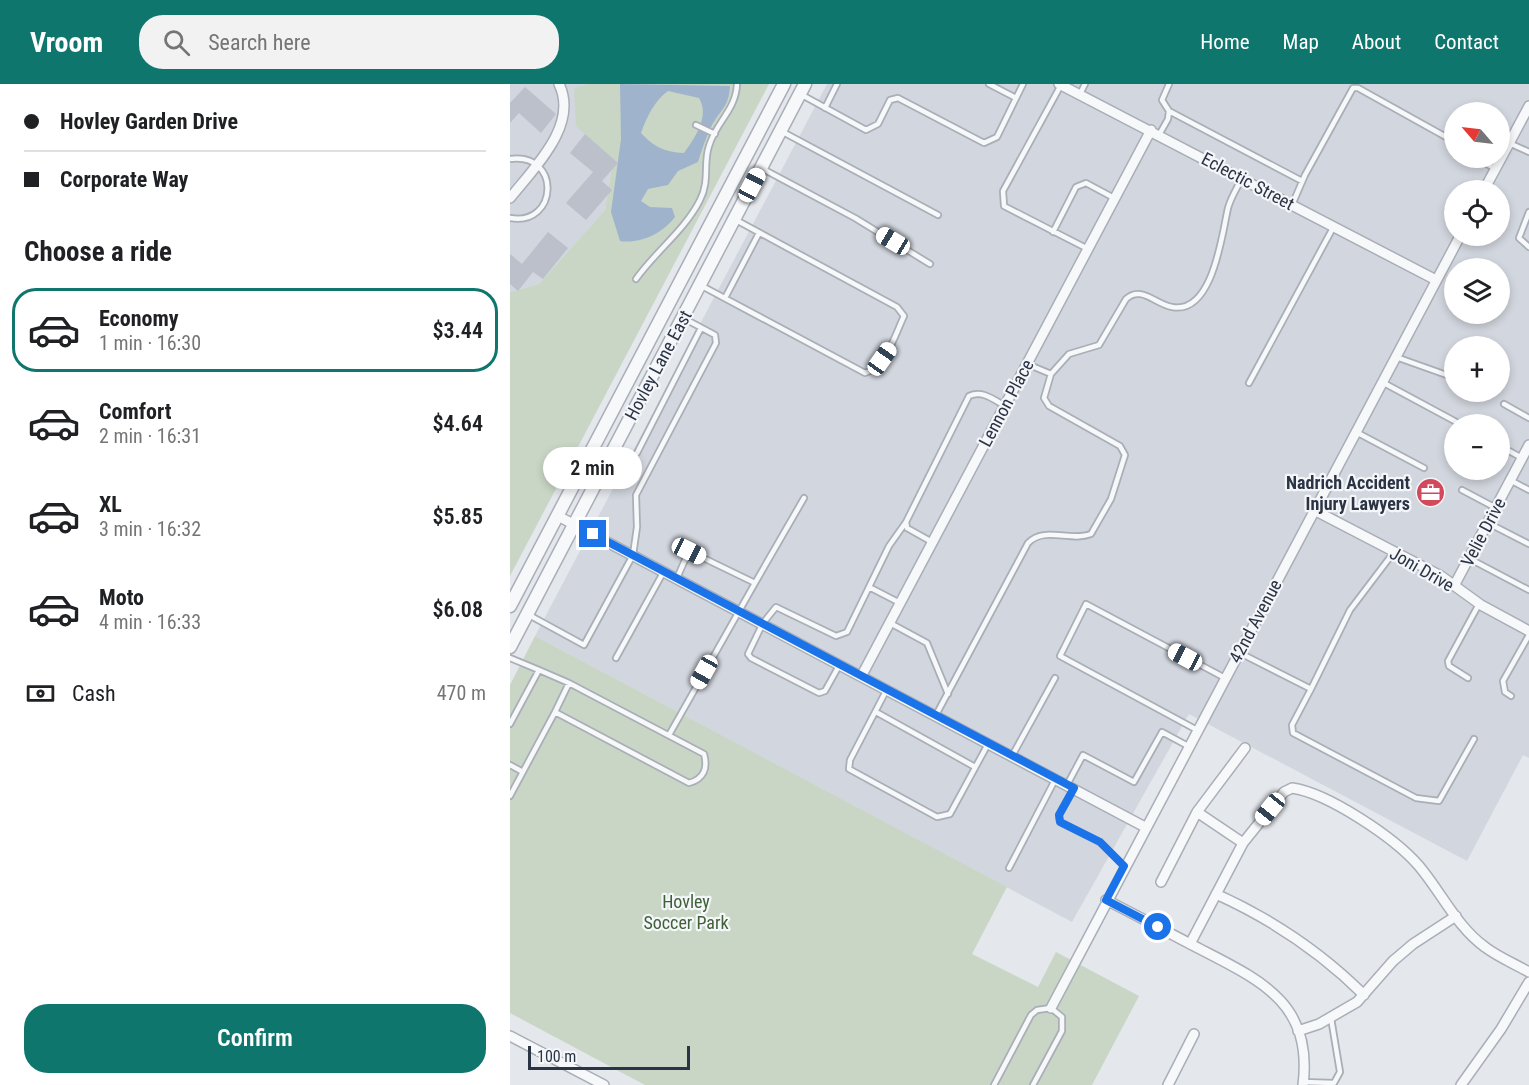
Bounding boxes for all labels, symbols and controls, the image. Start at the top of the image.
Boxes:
search box [139,15,559,69]
text: Vroom [30,26,103,59]
icon: search [160,26,193,59]
text: Search here [208,30,311,55]
text: Home [1200,30,1250,54]
text: Map [1283,30,1319,54]
text: About [1352,30,1401,54]
text: Contact [1434,30,1499,54]
north arrow [1444,102,1510,168]
map controls [1444,102,1510,480]
text: Hovley Garden Drive [60,109,238,134]
street label: Eclectic Street [1198,148,1298,214]
car [736,165,768,205]
text: Corporate Way [60,167,188,192]
button: locate [1444,180,1510,246]
car [873,224,913,258]
text: Choose a ride [24,236,172,268]
button: layers [1444,258,1510,324]
icon: car [27,303,81,357]
text: Economy [99,306,179,331]
street label: Hovley Lane East [620,306,696,424]
text: $3.44 [432,318,483,343]
text: 1 min · 16:30 [99,331,201,355]
button: + [1444,336,1510,402]
car [864,339,900,379]
street label: Lennon Place [974,356,1038,450]
icon: car [27,396,81,450]
text: Comfort [99,399,172,424]
text: $4.64 [432,411,483,436]
button: − [1444,414,1510,480]
text: 2 min · 16:31 [99,424,201,448]
callout: 2 min [544,447,642,489]
text: 2 min [570,456,615,480]
place label: Nadrich Accident Injury Lawyers [1286,472,1410,514]
office icon: Nadrich Accident Injury Lawyers [1415,476,1447,508]
icon: car [27,489,81,543]
text: XL [99,492,122,517]
street label: Velie Drive [1456,494,1510,570]
text: $5.85 [432,504,483,529]
text: 3 min · 16:32 [99,517,201,541]
route end [579,520,606,547]
car [669,535,709,567]
street label: Joni Drive [1386,542,1458,596]
street label: 42nd Avenue [1224,576,1286,666]
icon: car [27,582,81,636]
text: Moto [99,585,144,610]
text: $6.08 [432,597,483,622]
text: 4 min · 16:33 [99,610,201,634]
car [1165,641,1205,673]
car [687,652,721,692]
icon: cash [24,677,57,710]
text: Cash [72,681,116,706]
text: 470 m [437,681,486,705]
car [1252,789,1288,829]
park label: Hovley Soccer Park [643,891,729,933]
route start [1144,913,1171,940]
button: Confirm [24,1004,486,1073]
scale bar [528,1043,690,1070]
text: 100 m [537,1047,576,1066]

